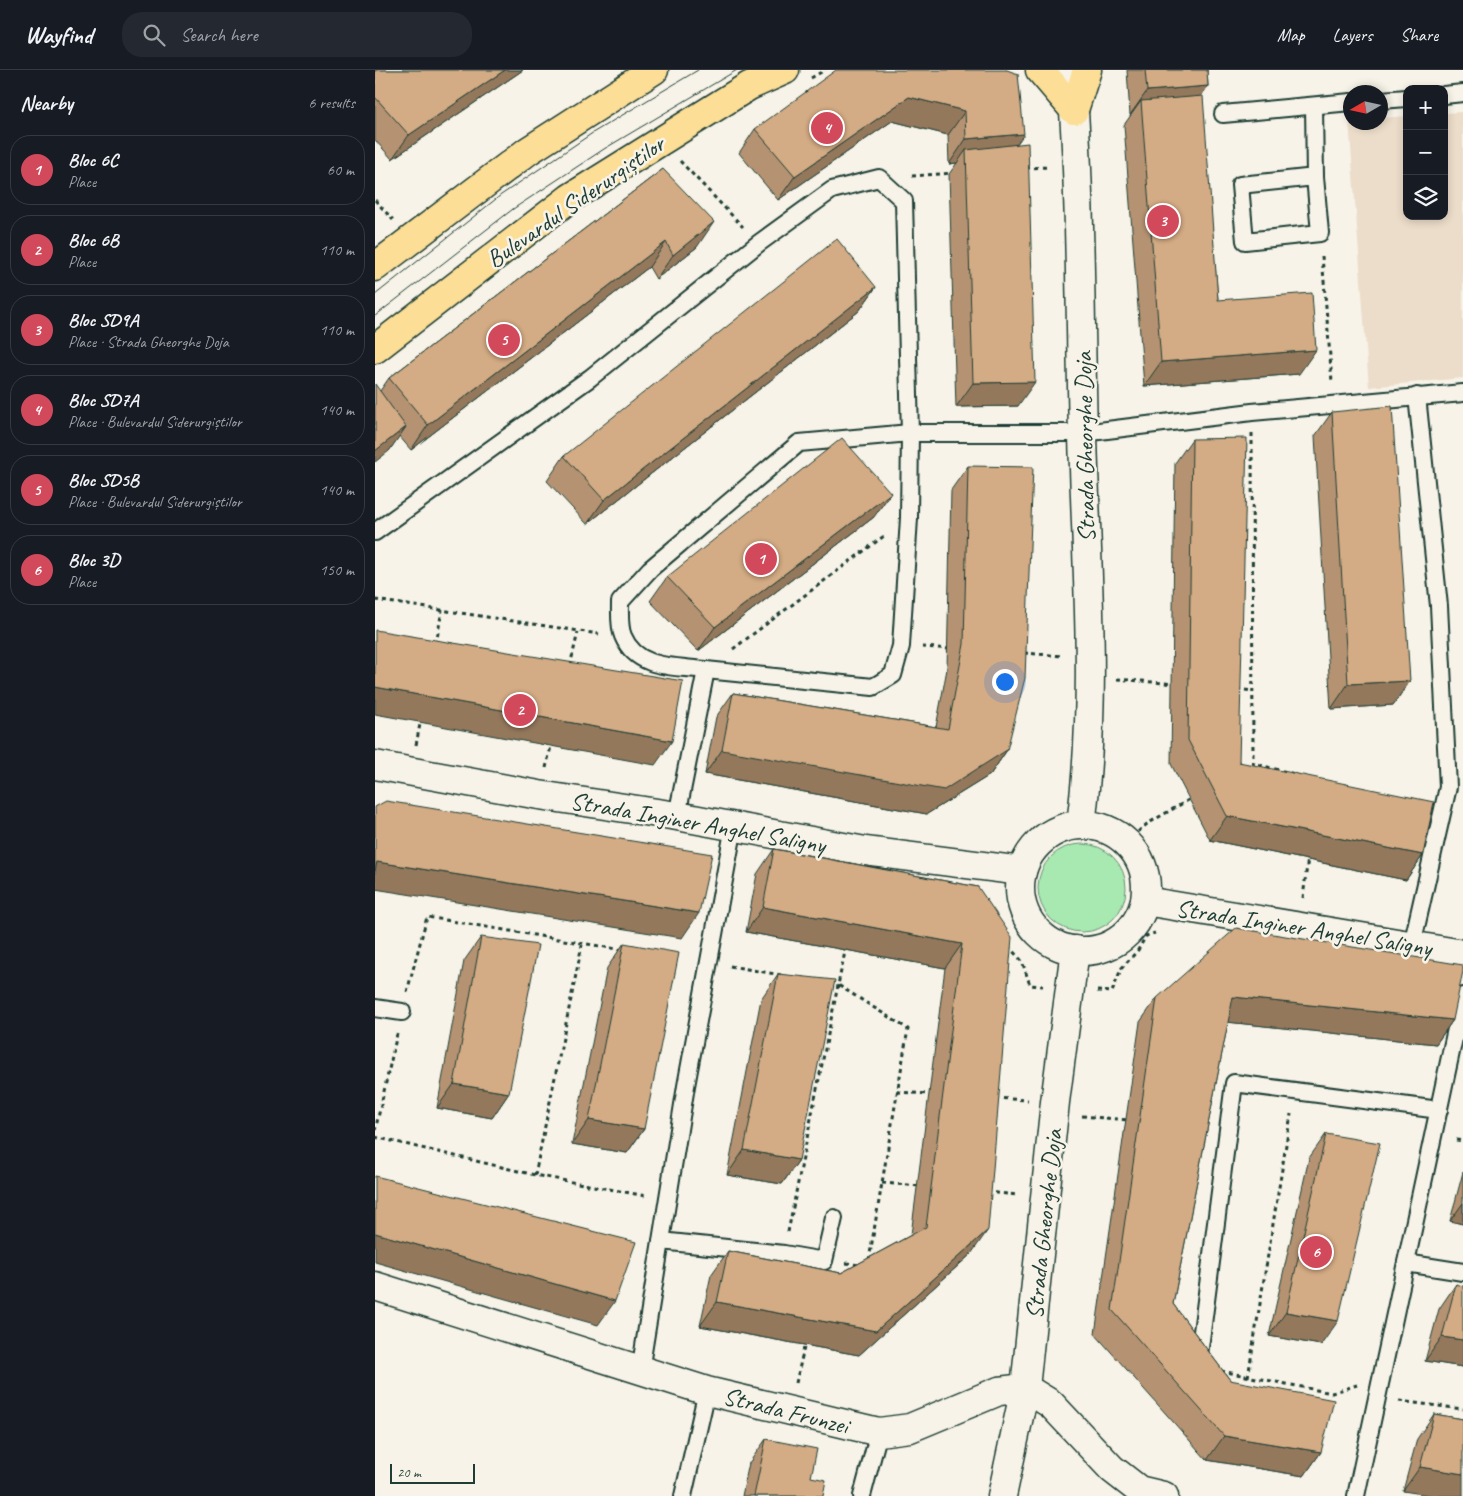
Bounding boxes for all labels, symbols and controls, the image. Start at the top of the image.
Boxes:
search box [122,12,472,57]
text: Wayfind [25,20,92,50]
icon: search [140,21,168,49]
text: Search here [180,23,258,47]
text: Map [1277,24,1305,46]
text: Layers [1333,24,1372,46]
text: Share [1400,24,1438,46]
north arrow [1343,85,1388,130]
map controls [1403,85,1448,220]
button: + [1403,85,1448,130]
text: Nearby [20,90,73,116]
text: 6 results [308,93,355,113]
pin: 4 [811,109,843,147]
street label: Bulevardul Siderurgiștilor [480,127,673,275]
button: − [1403,130,1448,175]
text: Bloc 6C [68,148,118,172]
text: 1 [33,160,41,180]
text: 60 m [327,160,354,180]
text: Place [68,172,96,192]
button: layers [1403,175,1448,220]
pin: 3 [1147,202,1179,240]
text: Bloc 6B [68,228,119,252]
text: 2 [33,240,41,260]
text: 110 m [320,240,354,260]
text: Place [68,252,96,272]
text: Bloc SD9A [68,308,138,332]
text: 3 [33,320,41,340]
text: 110 m [320,320,354,340]
pin: 5 [488,321,520,359]
text: Place · Strada Gheorghe Doja [68,332,229,352]
street label: Strada Gheorghe Doja [1067,349,1103,543]
text: Bloc SD7A [68,388,139,412]
text: 4 [33,400,41,420]
text: 140 m [320,400,354,420]
text: Place · Bulevardul Siderurgiștilor [68,412,242,432]
text: Bloc SD5B [68,468,139,492]
text: 5 [34,480,40,500]
text: 140 m [320,480,354,500]
text: Place · Bulevardul Siderurgiștilor [68,492,242,512]
pin: 1 [745,540,777,578]
text: Bloc 3D [68,548,120,572]
text: 6 [33,560,41,580]
text: 150 m [320,560,354,580]
text: Place [68,572,96,592]
your location [992,669,1018,695]
pin: 2 [504,691,536,729]
street label: Strada Inginer Anghel Saligny [568,785,830,862]
street label: Strada Inginer Anghel Saligny [1174,892,1436,964]
street label: Strada Gheorghe Doja [1018,1126,1070,1321]
pin: 6 [1300,1233,1332,1271]
street label: Strada Frunzei [720,1380,855,1443]
scale bar [390,1461,475,1484]
text: 20 m [397,1464,421,1481]

